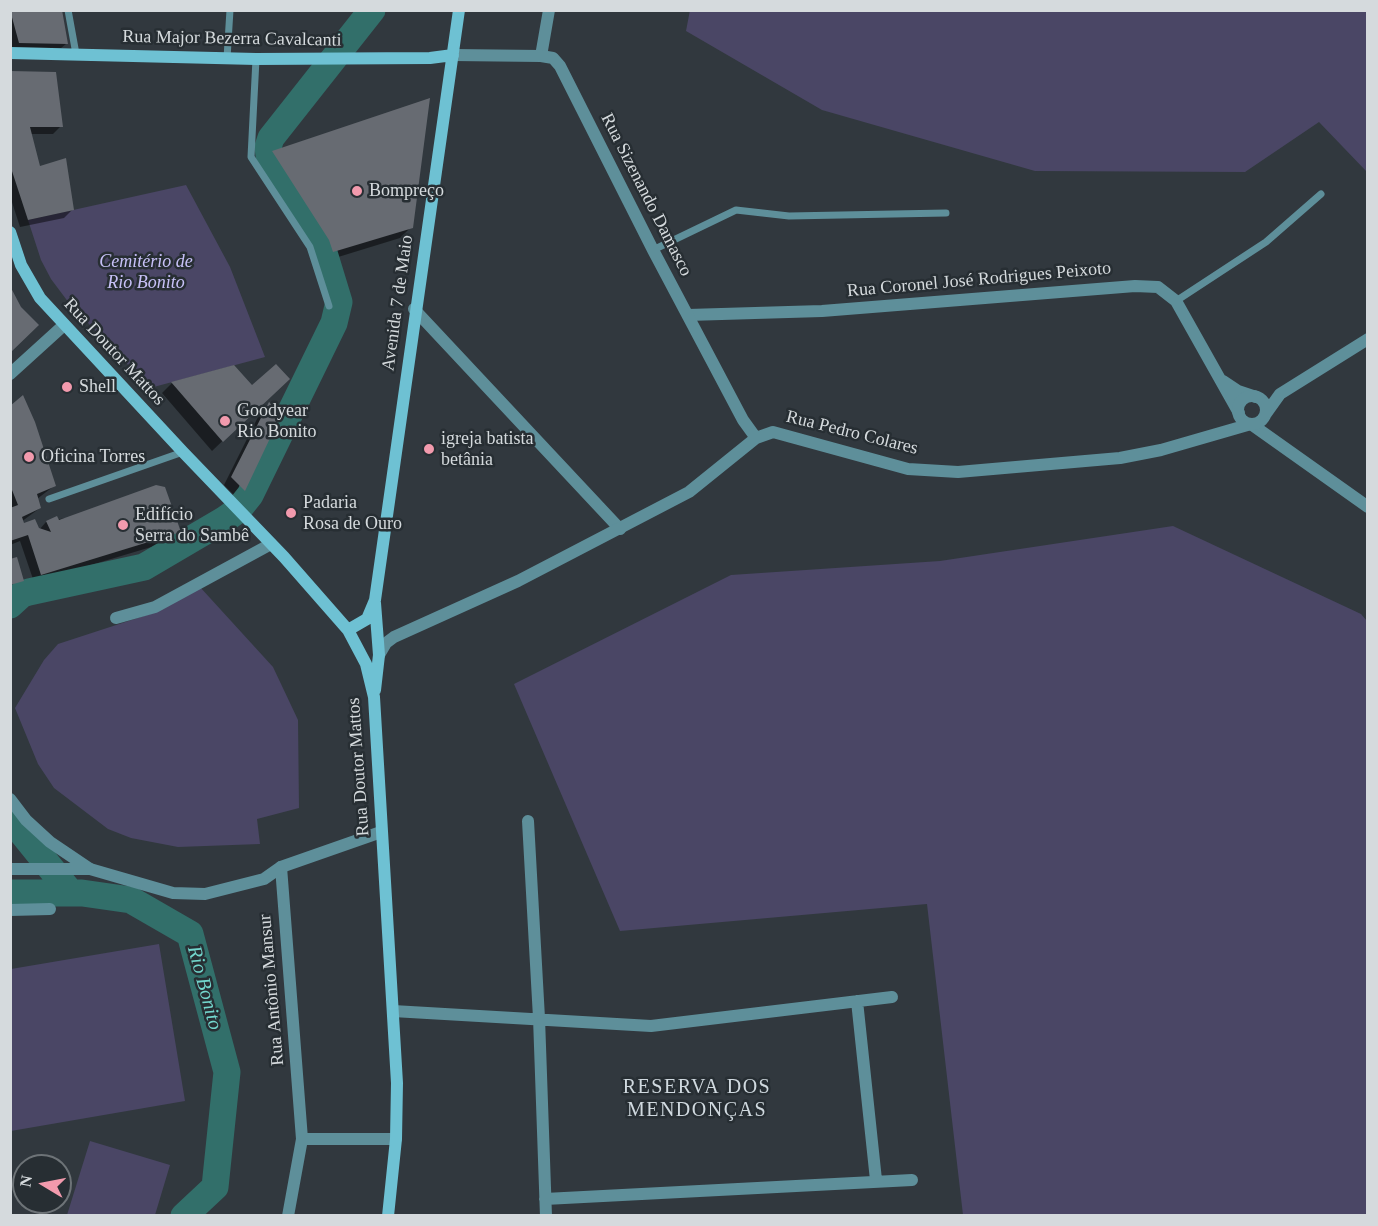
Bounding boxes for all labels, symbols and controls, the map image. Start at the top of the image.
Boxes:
street label: Rua Major Bezerra Cavalcanti [122,26,342,52]
street label: Rua Sizenando Damasco [596,110,696,280]
place label: Bompreço [369,180,444,202]
marker: Bompreço [350,184,364,198]
street label: Avenida 7 de Maio [378,234,418,372]
park label: Cemitério de Rio Bonito [99,251,193,294]
street label: Rua Coronel José Rodrigues Peixoto [846,258,1112,302]
street label: Rua Doutor Mattos [59,294,169,410]
place label: Shell [79,376,116,398]
marker: Shell [60,380,74,394]
place label: Goodyear Rio Bonito [237,400,317,442]
street label: Rua Pedro Colares [784,406,920,460]
marker: Goodyear Rio Bonito [218,414,232,428]
place label: igreja batista betânia [441,428,533,470]
marker: igreja batista betânia [422,442,436,456]
place label: Oficina Torres [41,446,145,468]
marker: Oficina Torres [22,450,36,464]
place label: Padaria Rosa de Ouro [303,492,402,534]
place label: Edifício Serra do Sambê [135,504,249,546]
marker: Padaria Rosa de Ouro [284,506,298,520]
marker: Edifício Serra do Sambê [116,518,130,532]
street label: Rua Doutor Mattos [343,697,375,837]
street label: Rua Antônio Mansur [255,913,289,1067]
water label: Rio Bonito [181,943,227,1033]
district label: RESERVA DOS MENDONÇAS [623,1076,771,1123]
north arrow [12,1154,72,1214]
text: N [16,1174,35,1188]

